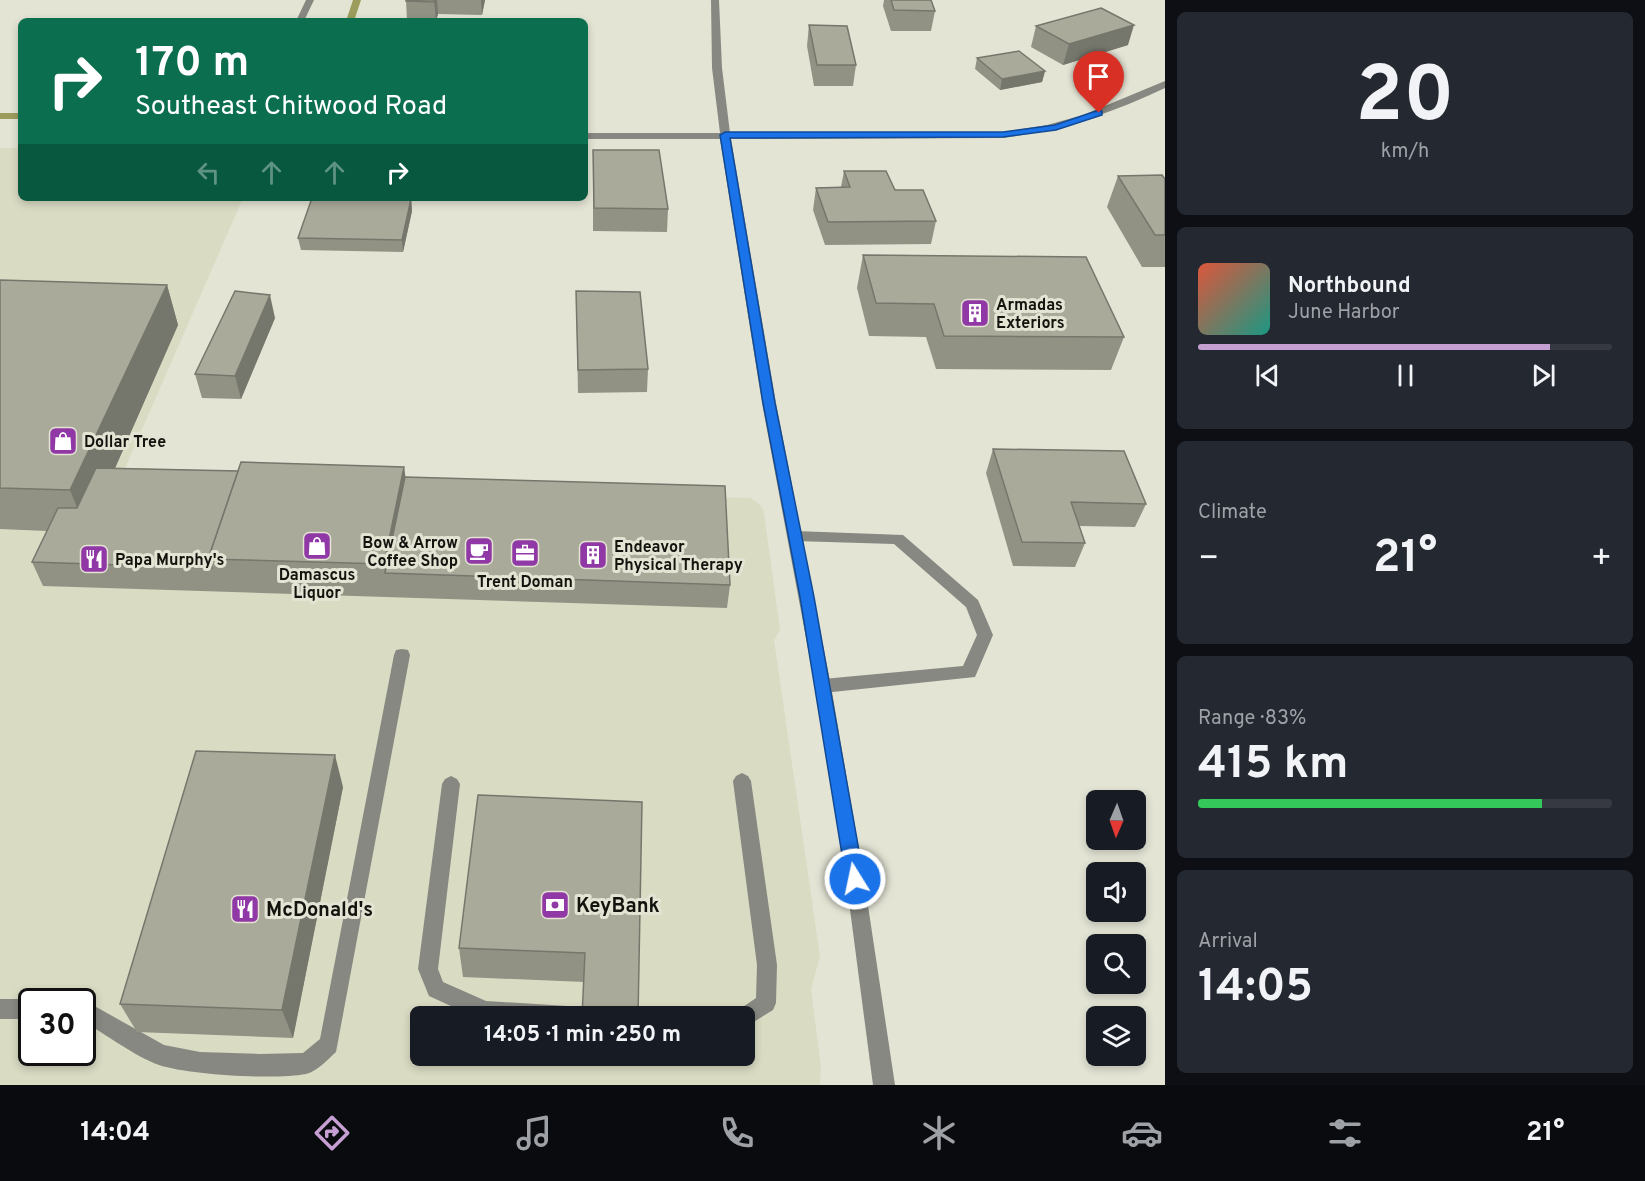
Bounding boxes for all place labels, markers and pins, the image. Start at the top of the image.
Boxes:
pin [1073,51,1124,113]
place label: Armadas Exteriors [996,296,1065,334]
building icon: Armadas Exteriors [959,297,991,329]
shop icon: Dollar Tree [47,425,79,457]
place label: Dollar Tree [84,433,166,453]
shop icon: Damascus Liquor [301,530,333,562]
place label: Bow & Arrow Coffee Shop [362,534,458,572]
cafe icon: Bow & Arrow Coffee Shop [463,535,495,567]
office icon: Trent Doman [509,537,541,569]
place label: Endeavor Physical Therapy [614,538,743,576]
building icon: Endeavor Physical Therapy [577,539,609,571]
restaurant icon: Papa Murphy's [78,543,110,575]
place label: Papa Murphy's [115,551,225,571]
place label: Damascus Liquor [279,566,355,604]
place label: Trent Doman [477,573,573,593]
bank icon: KeyBank [539,889,571,921]
restaurant icon: McDonald's [229,893,261,925]
place label: KeyBank [576,894,660,920]
place label: McDonald's [266,898,373,924]

